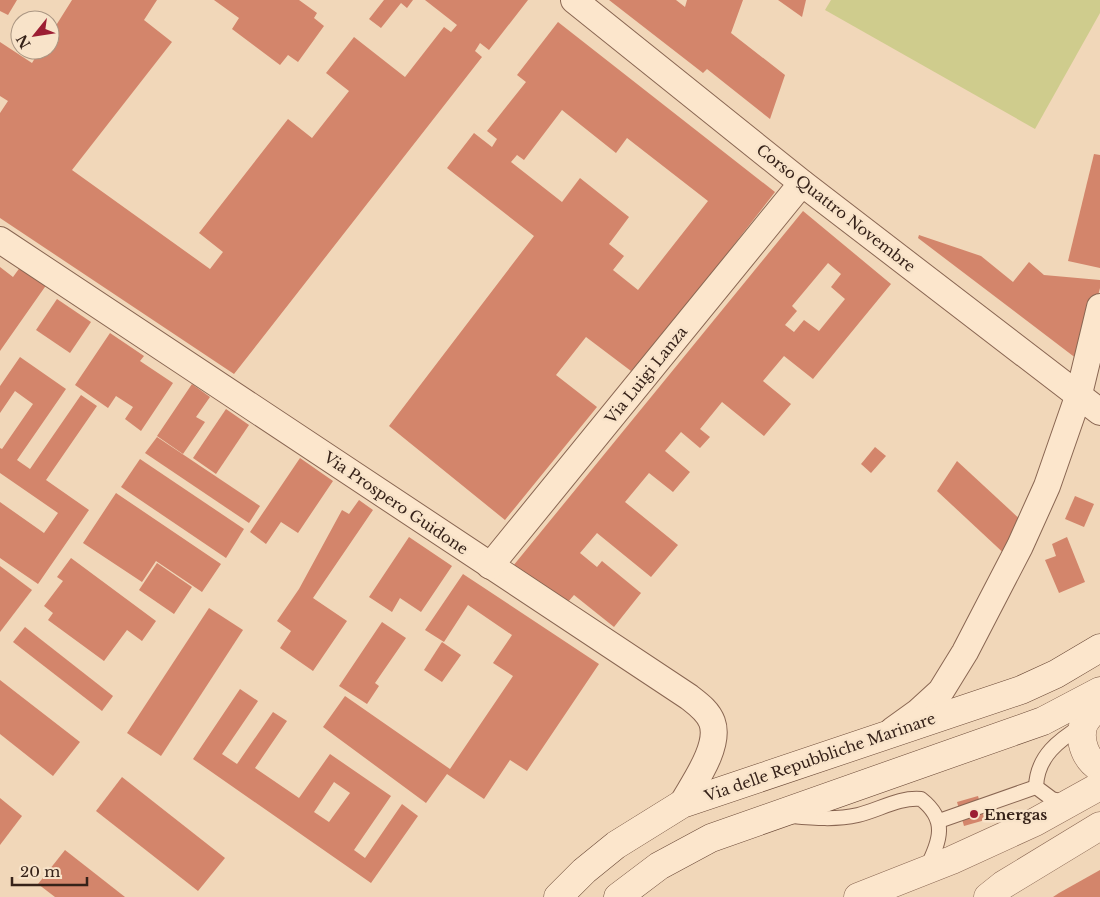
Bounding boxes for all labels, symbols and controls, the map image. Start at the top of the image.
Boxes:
north arrow [10,10,60,60]
text: N [13,31,35,52]
street label: Corso Quattro Novembre [753,140,919,276]
street label: Via Luigi Lanza [600,322,692,428]
street label: Via Prospero Guidone [319,447,472,558]
street label: Via delle Repubbliche Marinare [701,708,938,806]
place label: Energas [984,805,1047,824]
marker: Energas [968,808,980,820]
scale bar [12,854,88,886]
text: 20 m [20,862,60,881]

